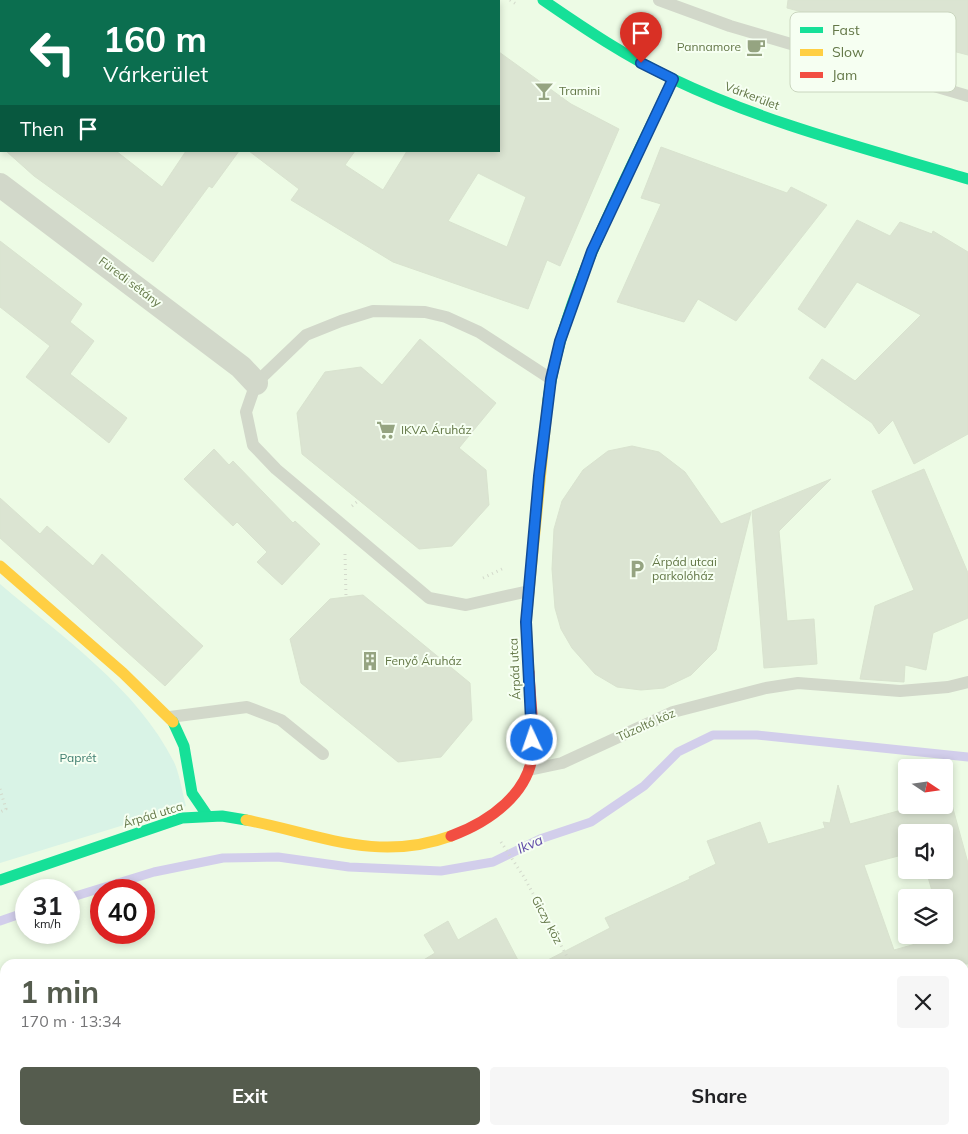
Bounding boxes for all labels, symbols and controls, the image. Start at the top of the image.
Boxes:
pin [620,12,662,63]
legend [790,12,956,92]
text: 160 m [103,17,207,61]
icon: arrive [627,19,655,47]
icon: left [20,20,85,85]
text: Fast [832,21,860,39]
cafe icon: Pannamore [745,36,767,58]
place label: Pannamore [677,39,741,54]
text: Slow [832,43,864,61]
text: Várkerület [103,60,208,88]
text: Jam [832,66,857,84]
street label: Várkerület [723,78,782,113]
bar icon: Tramini [533,80,555,102]
place label: Tramini [559,83,600,98]
icon: arrive [74,115,102,143]
text: Then [20,117,64,141]
street label: Füredi sétány [96,253,165,310]
supermarket icon: IKVA Áruház [375,419,397,441]
place label: IKVA Áruház [401,422,472,437]
place label: Árpád utcai parkolóház [652,554,717,583]
parking icon: Árpád utcai parkolóház [626,558,648,580]
street label: Árpád utca [505,638,524,700]
building icon: Fenyő Áruház [359,650,381,672]
place label: Fenyő Áruház [385,653,462,668]
street label: Tűzoltó köz [614,705,677,744]
position arrow [505,713,557,765]
park label: Paprét [60,750,96,765]
north arrow [898,759,952,814]
map controls [898,759,953,944]
street label: Árpád utca [121,798,185,831]
button: sound [898,824,953,879]
water label: Ikva [514,830,546,858]
speed limit sign: 40 [90,879,155,944]
button: layers [898,889,953,944]
text: 31 [32,890,63,921]
street label: Giczy köz [529,893,566,946]
text: km/h [34,916,61,931]
text: 1 min [20,973,99,1011]
button: close [897,976,949,1028]
text: 170 m · 13:34 [20,1011,121,1031]
button: Exit [20,1067,480,1125]
button: Share [490,1067,949,1125]

